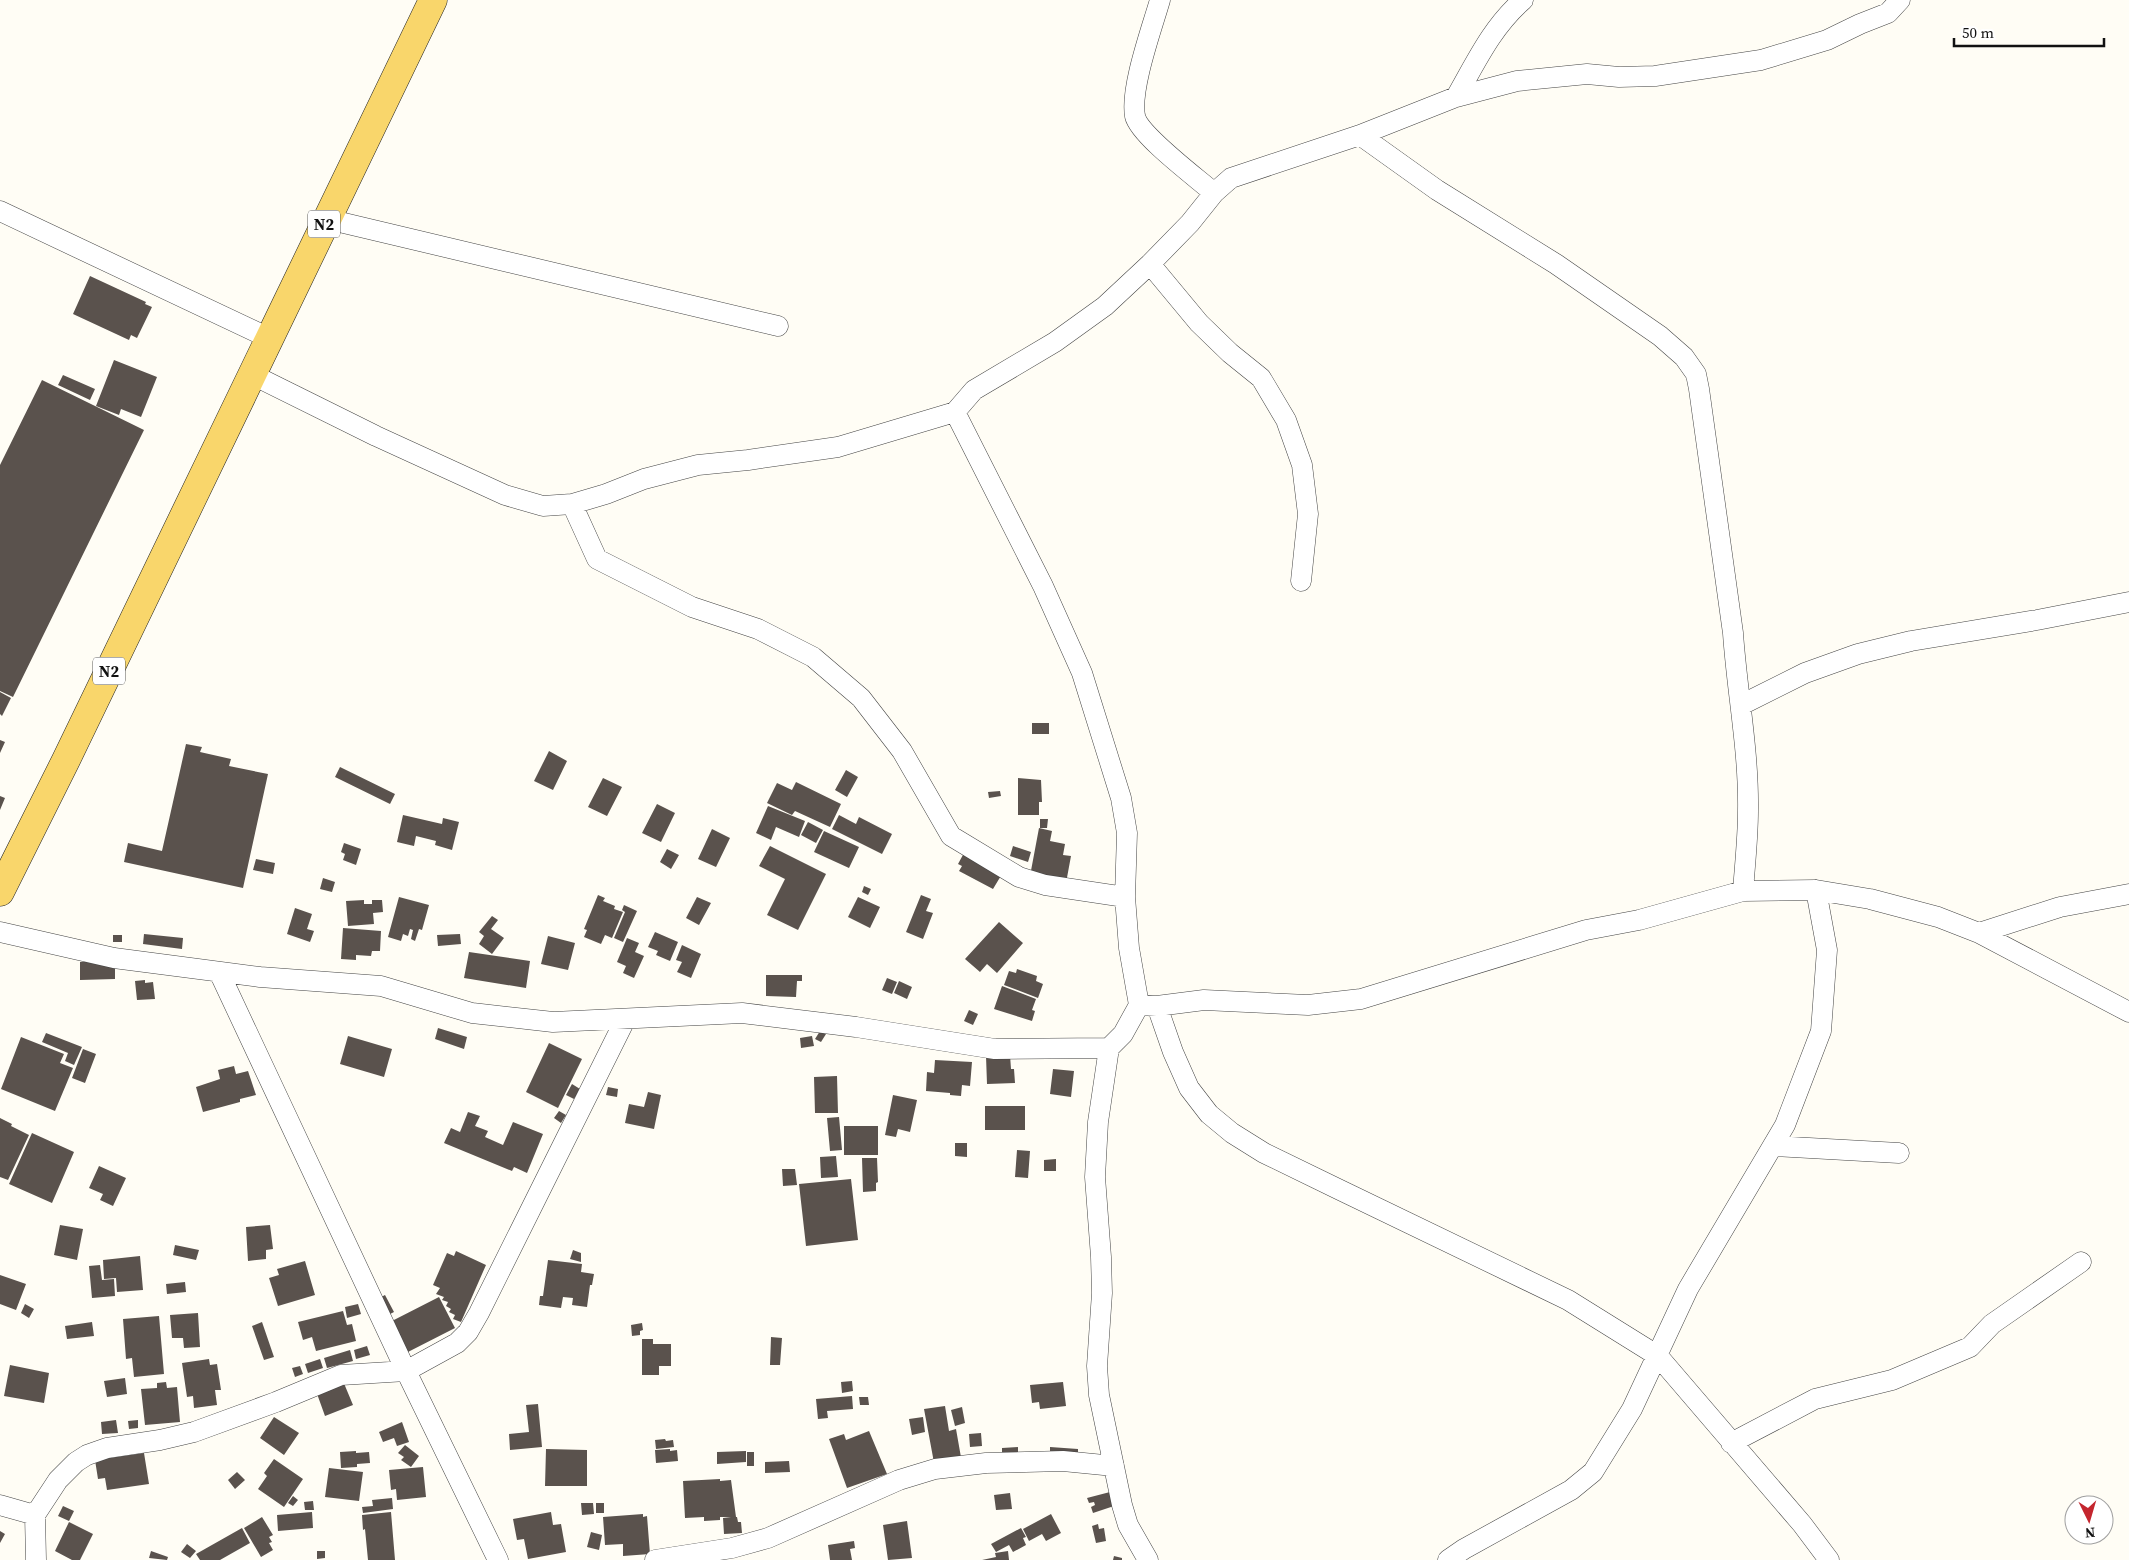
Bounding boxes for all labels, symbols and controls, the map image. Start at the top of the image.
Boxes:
scale bar [1954,15,2104,47]
text: 50 m [1962,22,1994,43]
road number: N2 [308,210,340,238]
road number: N2 [93,658,125,684]
north arrow [2064,1495,2114,1545]
text: N [2084,1523,2096,1543]

